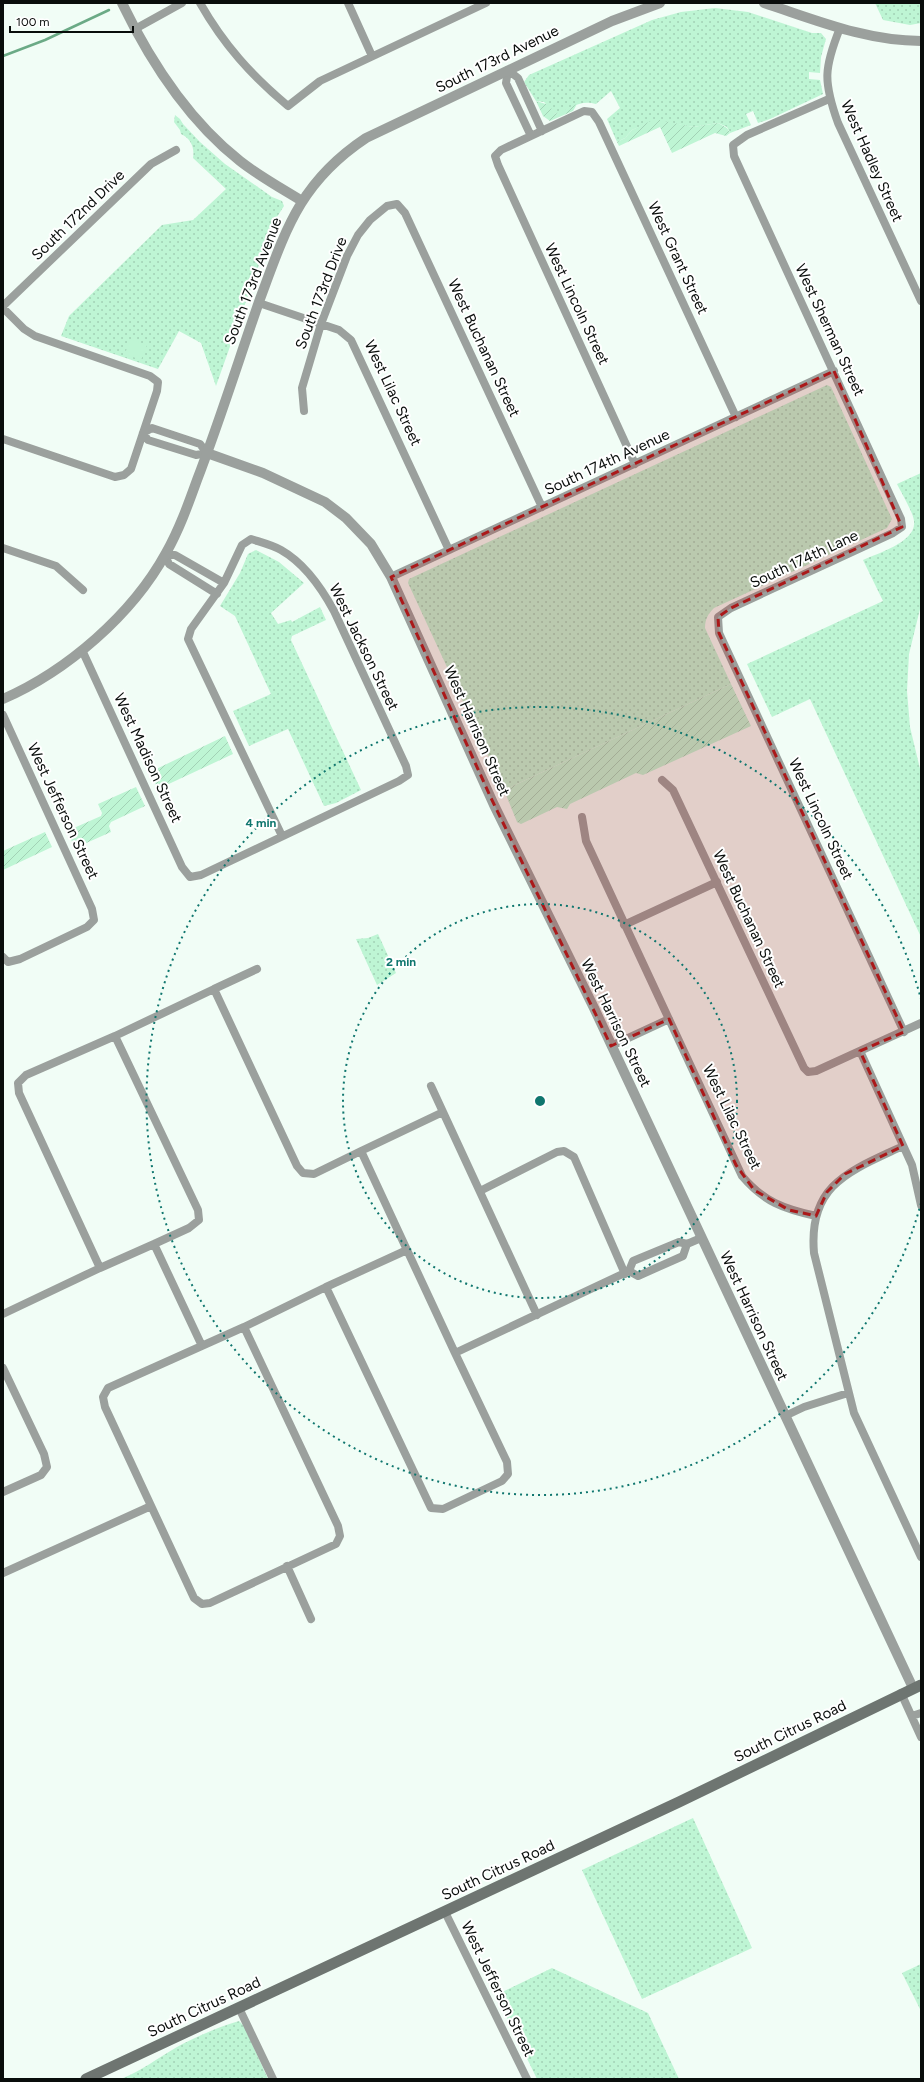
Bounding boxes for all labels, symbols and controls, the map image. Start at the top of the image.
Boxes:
scale bar [10,8,133,34]
text: 100 m [16,15,50,29]
street label: South 173rd Avenue [433,21,561,97]
street label: West Hadley Street [837,98,907,225]
street label: South 172nd Drive [28,166,128,264]
street label: West Grant Street [644,199,712,317]
street label: South 173rd Avenue [220,215,286,347]
street label: South 173rd Drive [291,234,351,352]
street label: West Lincoln Street [541,240,613,368]
street label: West Sherman Street [791,261,869,399]
street label: West Buchanan Street [444,276,524,420]
street label: West Lilac Street [361,337,425,449]
street label: South 174th Avenue [542,425,672,499]
street label: South 174th Lane [747,526,861,592]
street label: West Jackson Street [325,581,403,714]
street label: West Harrison Street [440,663,514,799]
street label: West Madison Street [110,690,186,826]
street label: West Jefferson Street [24,740,103,882]
street label: West Lincoln Street [785,755,857,883]
text: 4 min [246,816,277,830]
street label: West Buchanan Street [709,847,789,991]
text: 2 min [386,955,416,969]
street label: West Harrison Street [577,956,655,1090]
street label: West Lilac Street [699,1062,765,1173]
centre of rings [533,1094,547,1108]
street label: West Harrison Street [716,1248,792,1384]
street label: South Citrus Road [731,1696,849,1766]
street label: South Citrus Road [439,1836,557,1904]
street label: West Jefferson Street [457,1918,539,2060]
street label: South Citrus Road [145,1973,263,2041]

